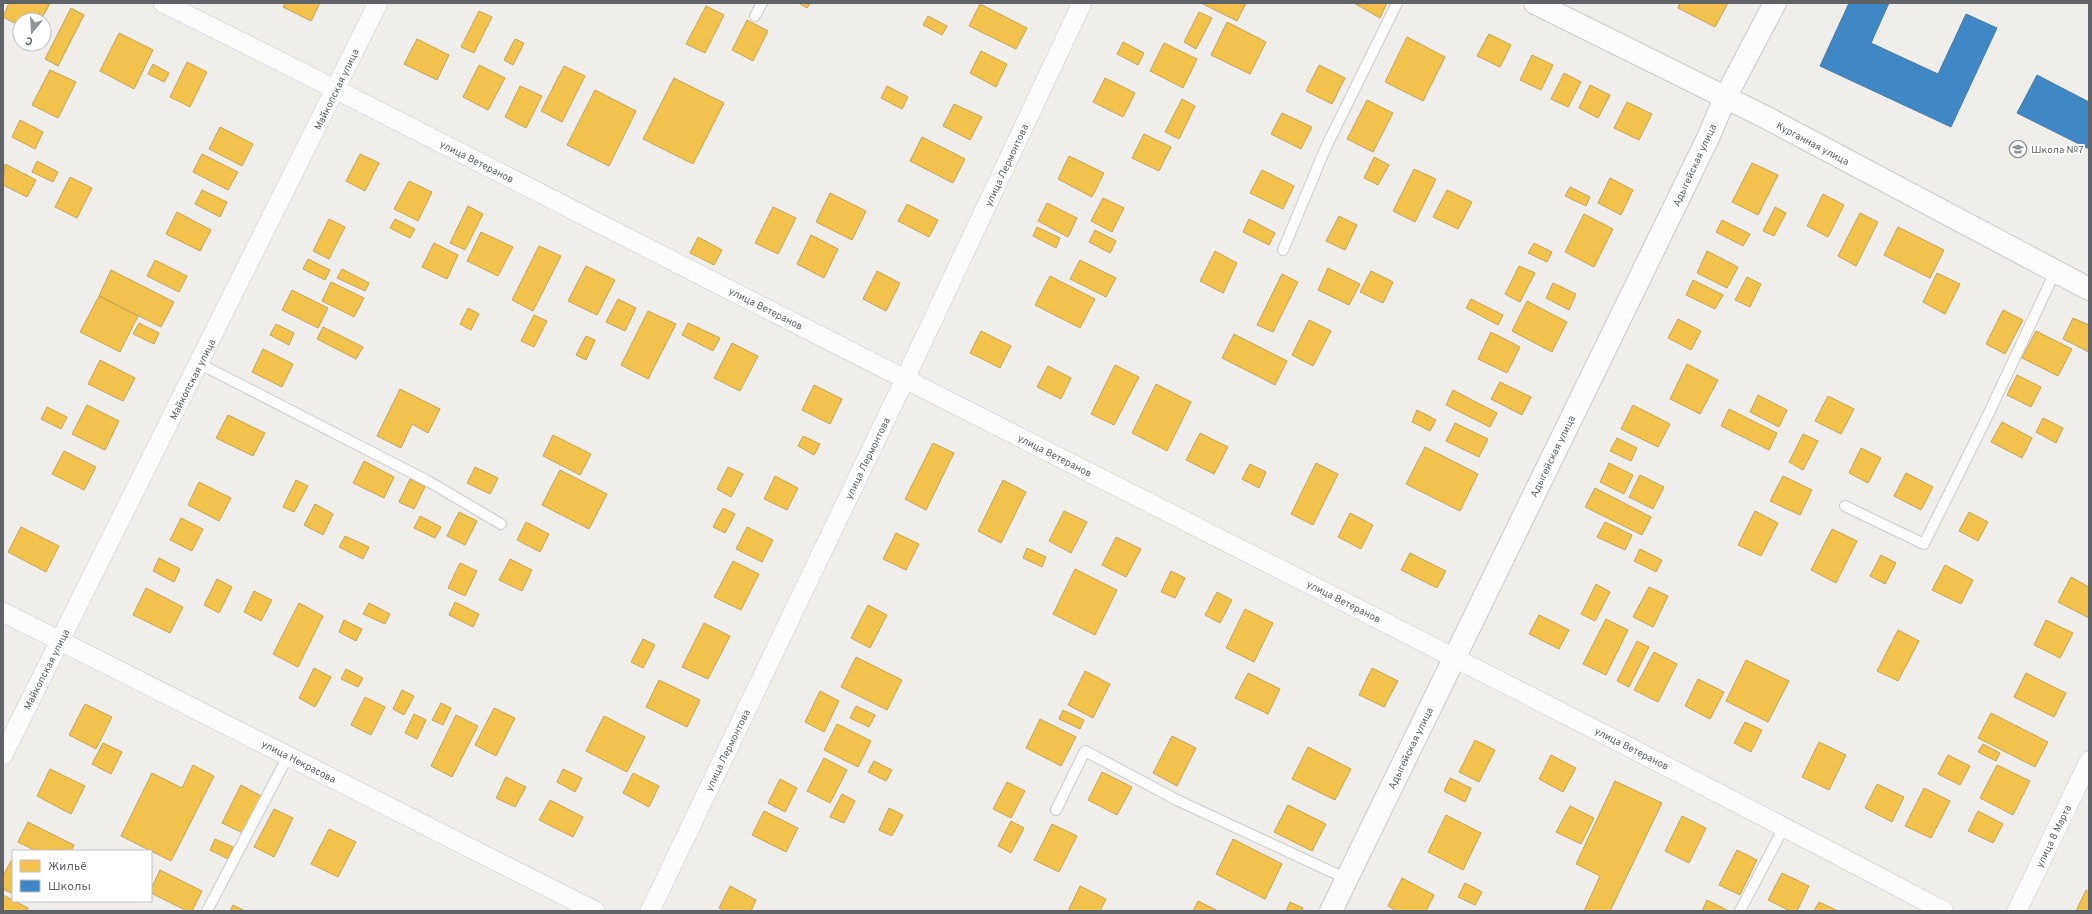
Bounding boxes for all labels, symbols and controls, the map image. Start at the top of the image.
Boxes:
north arrow [12,12,52,52]
text: С [24,33,35,48]
street label: Майкопская улица [312,47,363,132]
street label: Курганная улица [1774,120,1851,169]
street label: улица Лермонтова [983,122,1032,209]
street label: Адыгейская улица [1671,122,1720,209]
street label: улица Ветеранов [437,138,516,187]
school or university icon: Школа №7 [2008,139,2028,159]
place label: Школа №7 [2031,144,2083,157]
street label: улица Ветеранов [726,285,805,334]
street label: Майкопская улица [167,337,219,422]
street label: Адыгейская улица [1528,413,1579,500]
street label: улица Лермонтова [843,416,894,502]
street label: улица Ветеранов [1015,432,1094,481]
street label: улица Ветеранов [1304,578,1383,627]
street label: Майкопская улица [21,627,73,712]
street label: Адыгейская улица [1386,705,1437,792]
street label: улица Лермонтова [703,708,754,794]
street label: улица Ветеранов [1592,725,1671,774]
street label: улица Некрасова [259,738,338,787]
street label: улица 8 Марта [2034,803,2075,870]
legend [12,850,152,902]
text: Жильё [48,859,87,875]
text: Школы [48,879,91,895]

